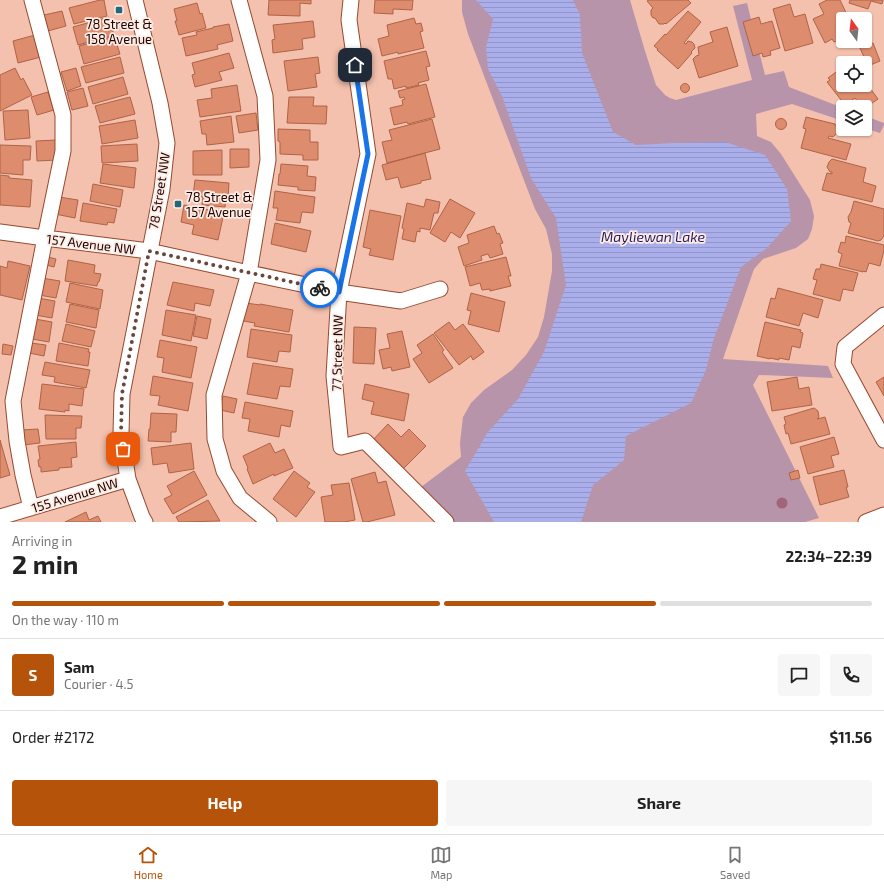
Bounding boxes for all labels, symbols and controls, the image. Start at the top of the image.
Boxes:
marker: 78 Street & 158 Avenue [114,5,124,15]
north arrow [836,12,872,48]
map controls [836,12,872,136]
place label: 78 Street & 158 Avenue [86,16,152,47]
pin [338,48,372,82]
icon: home [344,54,366,76]
button: locate [836,56,872,92]
button: layers [836,100,872,136]
street label: 78 Street NW [145,151,173,231]
place label: 78 Street & 157 Avenue [186,189,253,220]
marker: 78 Street & 157 Avenue [173,199,183,209]
water label: Mayliewan Lake [601,228,705,245]
street label: 157 Avenue NW [46,231,136,257]
courier [300,268,340,308]
icon: bike [309,277,331,299]
street label: 77 Street NW [328,314,346,392]
pin [106,432,140,466]
icon: bag [112,438,134,460]
street label: 155 Avenue NW [30,474,120,516]
text: Arriving in [12,533,72,549]
text: 22:34–22:39 [786,547,872,565]
text: 2 min [12,548,78,579]
text: On the way · 110 m [12,612,119,628]
button: chat [778,654,820,696]
button: phone [830,654,872,696]
text: Sam [64,658,95,676]
text: S [29,666,37,684]
text: Courier · 4.5 [64,676,133,692]
text: Order #2172 [12,728,94,746]
text: $11.56 [830,728,872,746]
button: Help [12,780,438,826]
button: Share [446,780,872,826]
tab: Home [134,844,163,881]
tab: Map [430,844,453,881]
tab: Saved [720,844,750,881]

